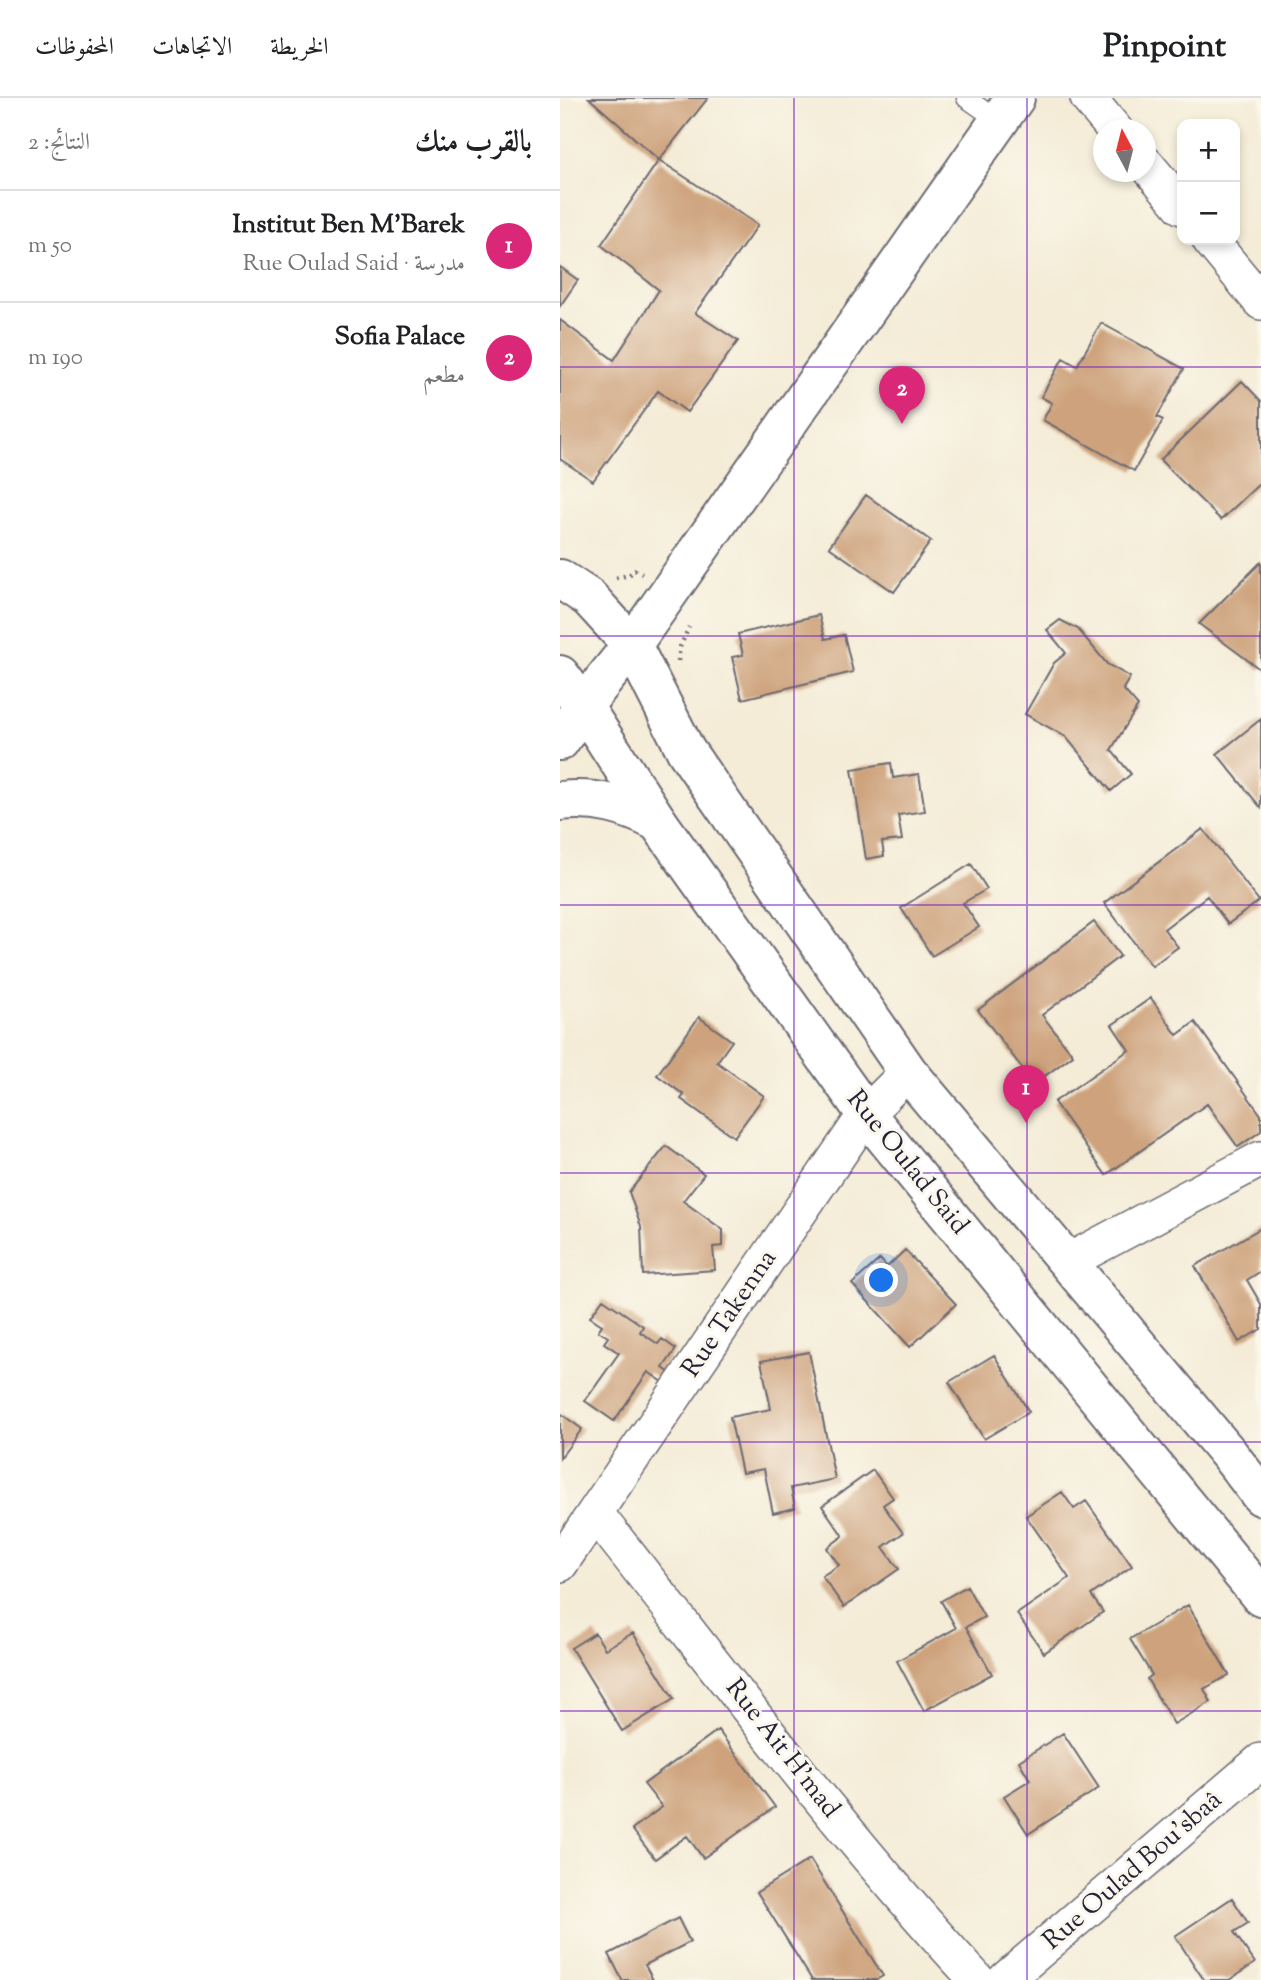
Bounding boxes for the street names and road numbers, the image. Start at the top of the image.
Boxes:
street label: Rue Oulad Said [837,1083,977,1243]
street label: Rue Takenna [674,1243,786,1385]
street label: Rue Ait H'mad [716,1671,848,1827]
street label: Rue Oulad Bou'sbaâ [1035,1783,1231,1959]

